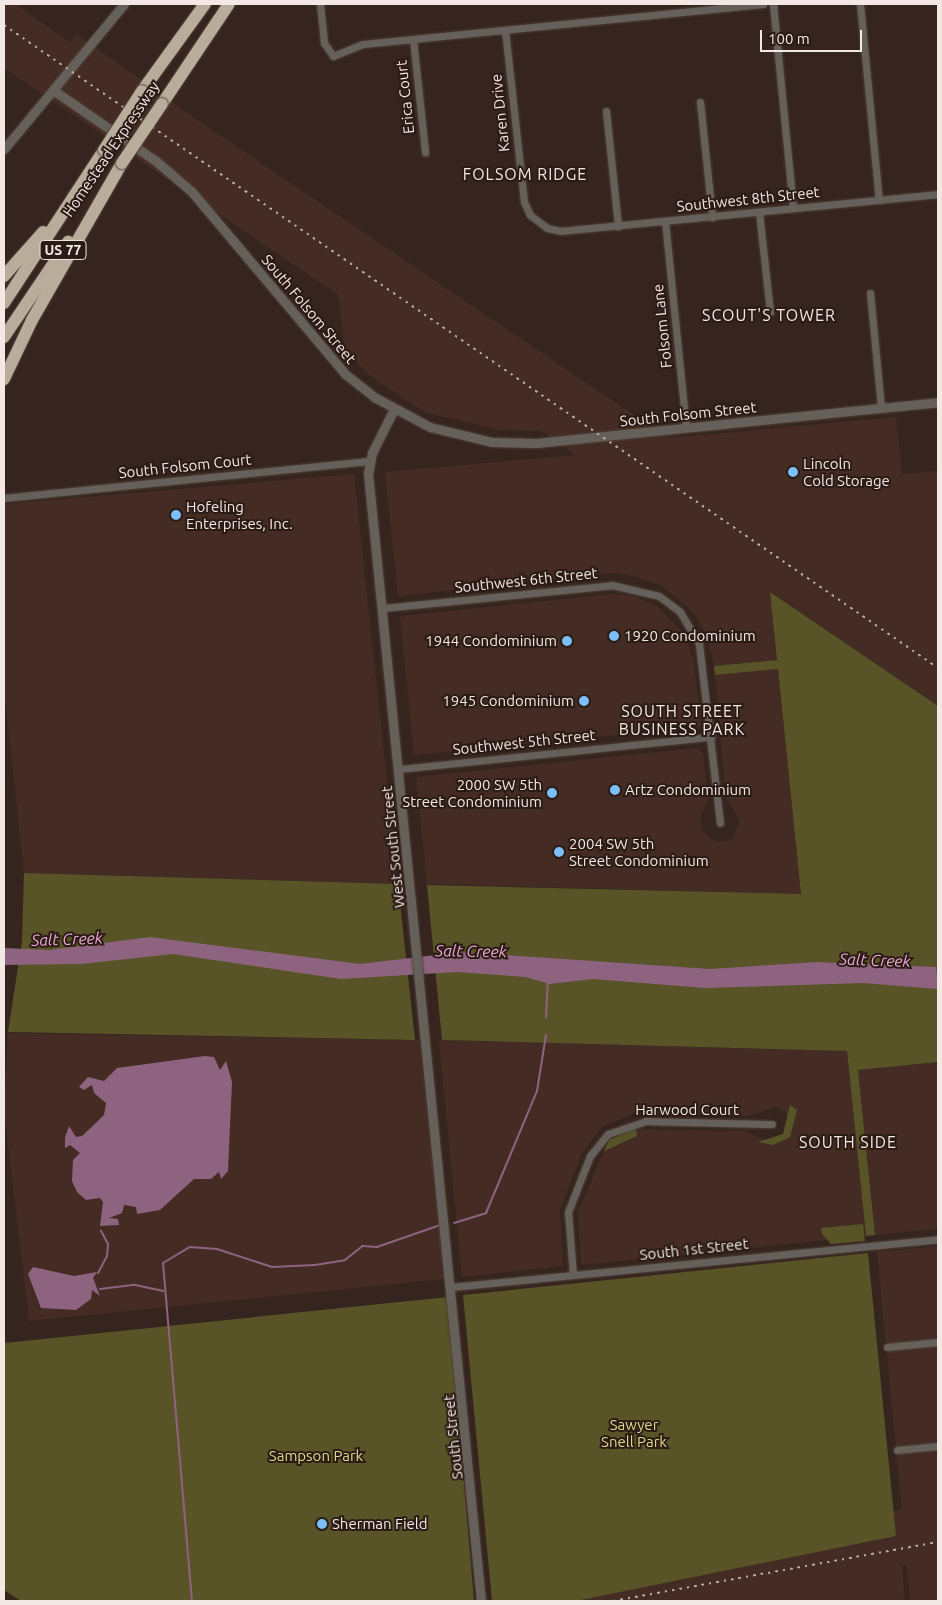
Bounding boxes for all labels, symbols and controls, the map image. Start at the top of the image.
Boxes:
scale bar [762,20,864,52]
text: 100 m [768,30,810,47]
street label: Erica Court [392,59,418,135]
street label: Karen Drive [487,73,513,153]
street label: Homestead Expressway [59,78,163,220]
district label: FOLSOM RIDGE [461,164,589,184]
street label: Southwest 8th Street [676,183,820,215]
road number: US 77 [39,238,87,262]
street label: South Folsom Street [258,251,360,367]
street label: Folsom Lane [649,283,675,369]
district label: SCOUT'S TOWER [700,305,838,325]
street label: South Folsom Street [619,398,757,430]
street label: South Folsom Court [118,450,252,482]
place label: Lincoln Cold Storage [803,454,890,489]
marker: Lincoln Cold Storage [787,466,799,478]
place label: Hofeling Enterprises, Inc. [186,497,293,532]
marker: Hofeling Enterprises, Inc. [170,509,182,521]
street label: Southwest 6th Street [454,564,598,596]
place label: 1920 Condominium [624,627,756,645]
marker: 1920 Condominium [608,630,620,642]
place label: 1944 Condominium [425,632,557,650]
marker: 1944 Condominium [561,635,573,647]
place label: 1945 Condominium [442,692,574,710]
marker: 1945 Condominium [578,695,590,707]
district label: SOUTH STREET BUSINESS PARK [617,701,747,739]
street label: Southwest 5th Street [452,726,596,758]
place label: 2000 SW 5th Street Condominium [402,775,542,810]
place label: Artz Condominium [625,781,751,799]
marker: Artz Condominium [609,784,621,796]
street label: West South Street [378,785,408,909]
marker: 2000 SW 5th Street Condominium [546,787,558,799]
place label: 2004 SW 5th Street Condominium [569,834,709,869]
marker: 2004 SW 5th Street Condominium [553,846,565,858]
water label: Salt Creek [31,928,103,950]
water label: Salt Creek [435,941,507,961]
water label: Salt Creek [839,949,911,971]
street label: Harwood Court [635,1101,739,1119]
district label: SOUTH SIDE [798,1132,898,1152]
street label: South 1st Street [639,1234,749,1264]
street label: South Street [440,1394,466,1480]
park label: Sawyer Snell Park [601,1415,667,1450]
park label: Sampson Park [269,1447,363,1465]
place label: Sherman Field [332,1515,428,1533]
marker: Sherman Field [316,1518,328,1530]

